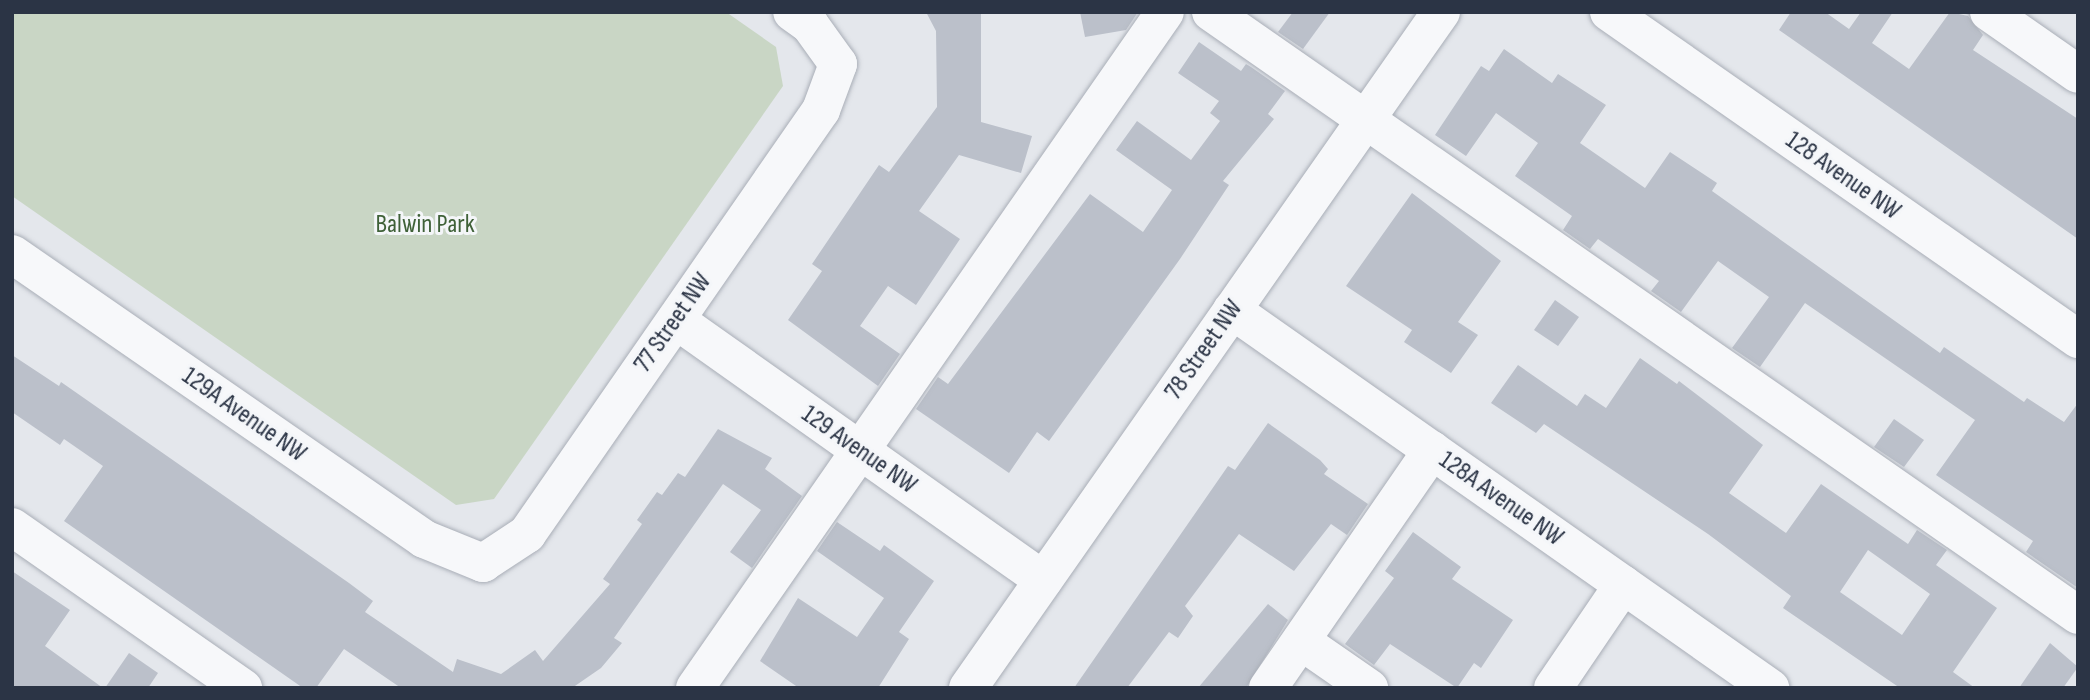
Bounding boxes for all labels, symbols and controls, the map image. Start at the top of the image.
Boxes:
street label: 128 Avenue NW [1779,125,1907,227]
park label: Balwin Park [375,209,475,241]
street label: 77 Street NW [627,267,719,379]
street label: 78 Street NW [1158,294,1250,406]
street label: 129A Avenue NW [176,361,312,469]
street label: 129 Avenue NW [795,399,923,501]
street label: 128A Avenue NW [1433,445,1569,553]

